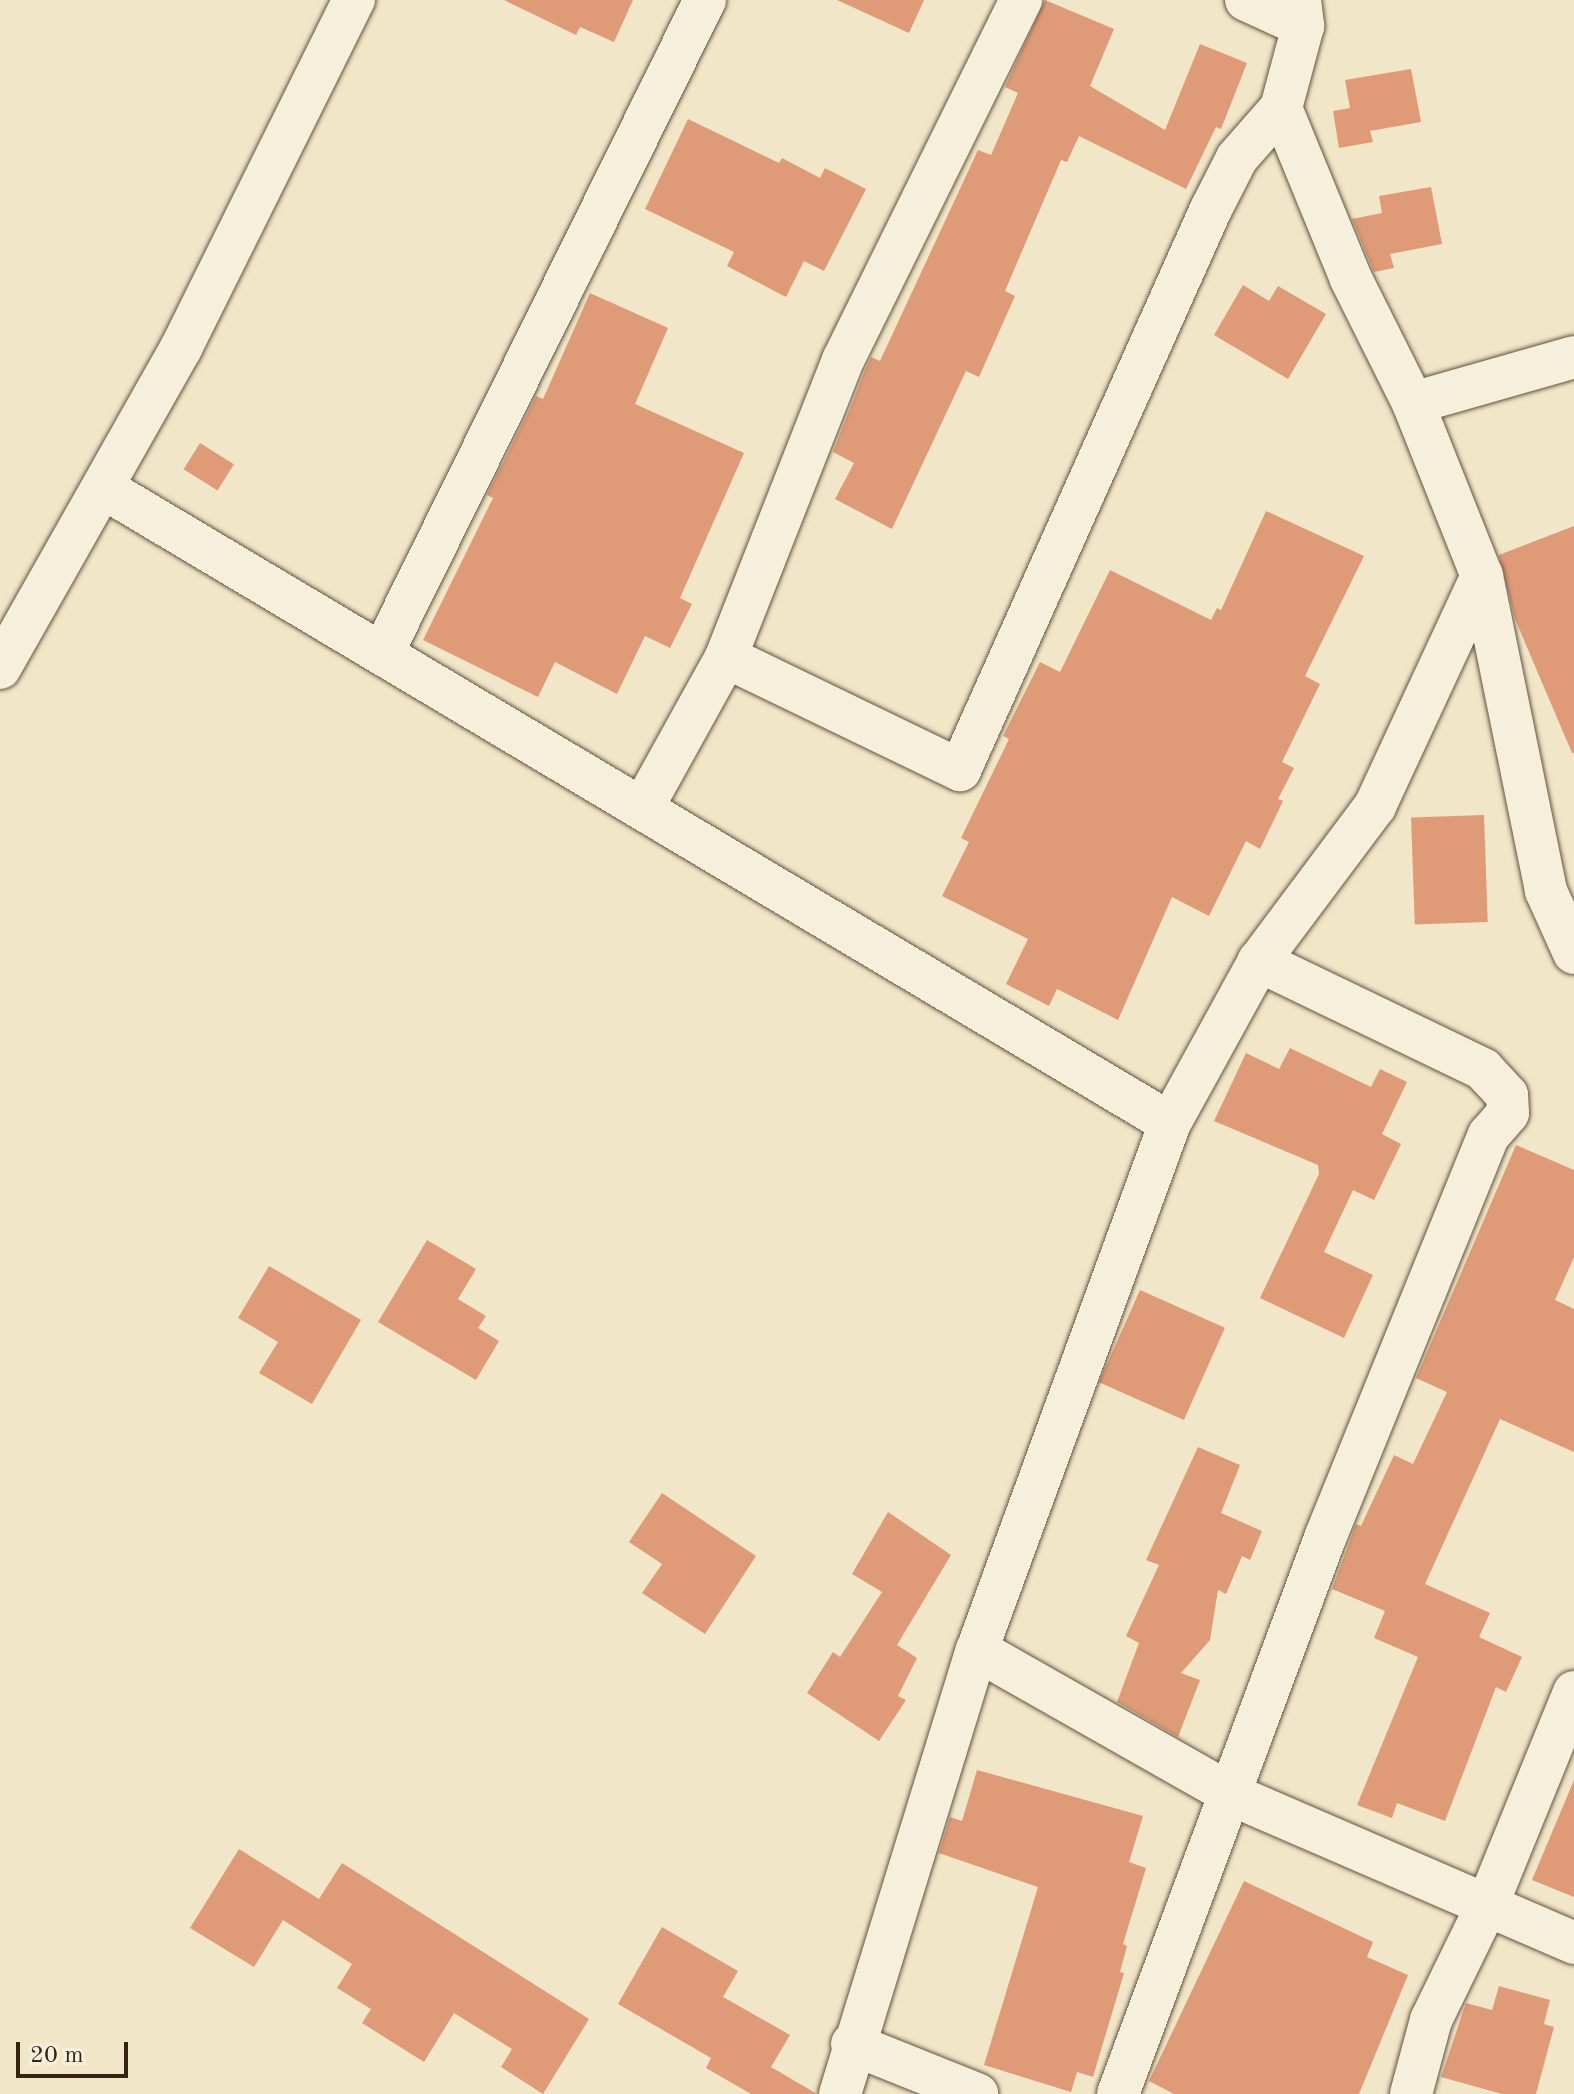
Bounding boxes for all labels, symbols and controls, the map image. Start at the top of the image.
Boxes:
scale bar [20,2026,132,2076]
text: 20 m [30,2044,84,2068]

